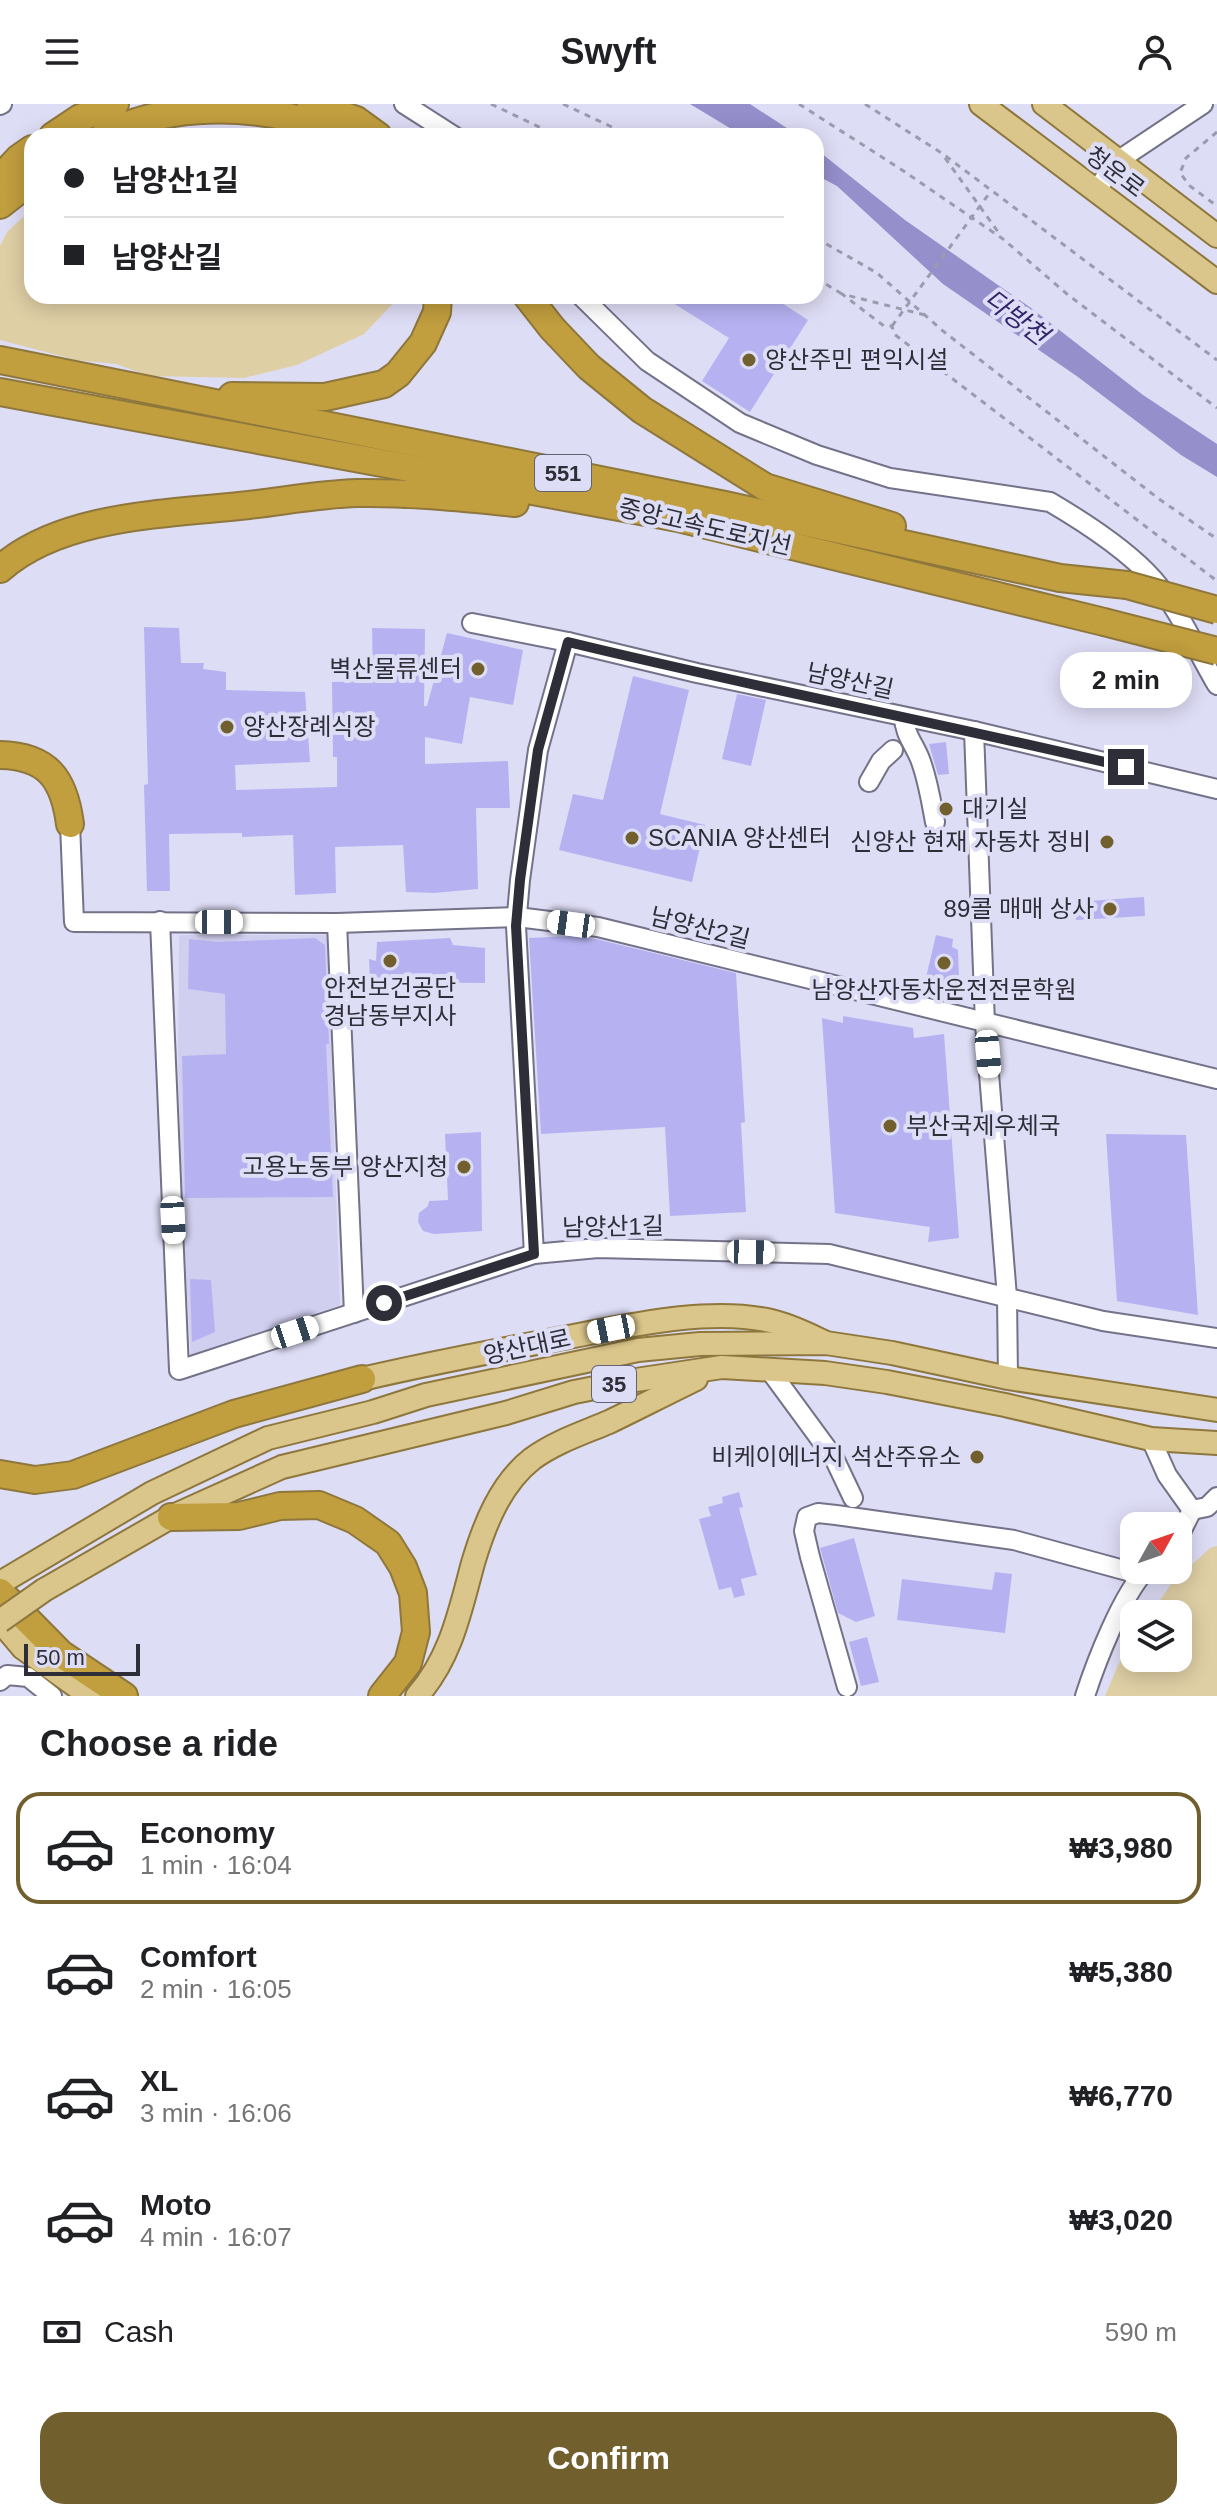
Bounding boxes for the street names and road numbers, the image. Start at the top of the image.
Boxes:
street label: 청운로 [1081,141,1150,202]
road number: 551 [535,455,591,491]
street label: 중앙고속도로지선 [616,493,794,560]
street label: 남양산길 [804,658,896,703]
street label: 남양산2길 [648,902,753,953]
street label: 남양산1길 [562,1212,664,1241]
street label: 양산대로 [481,1324,573,1369]
road number: 35 [592,1366,636,1402]

